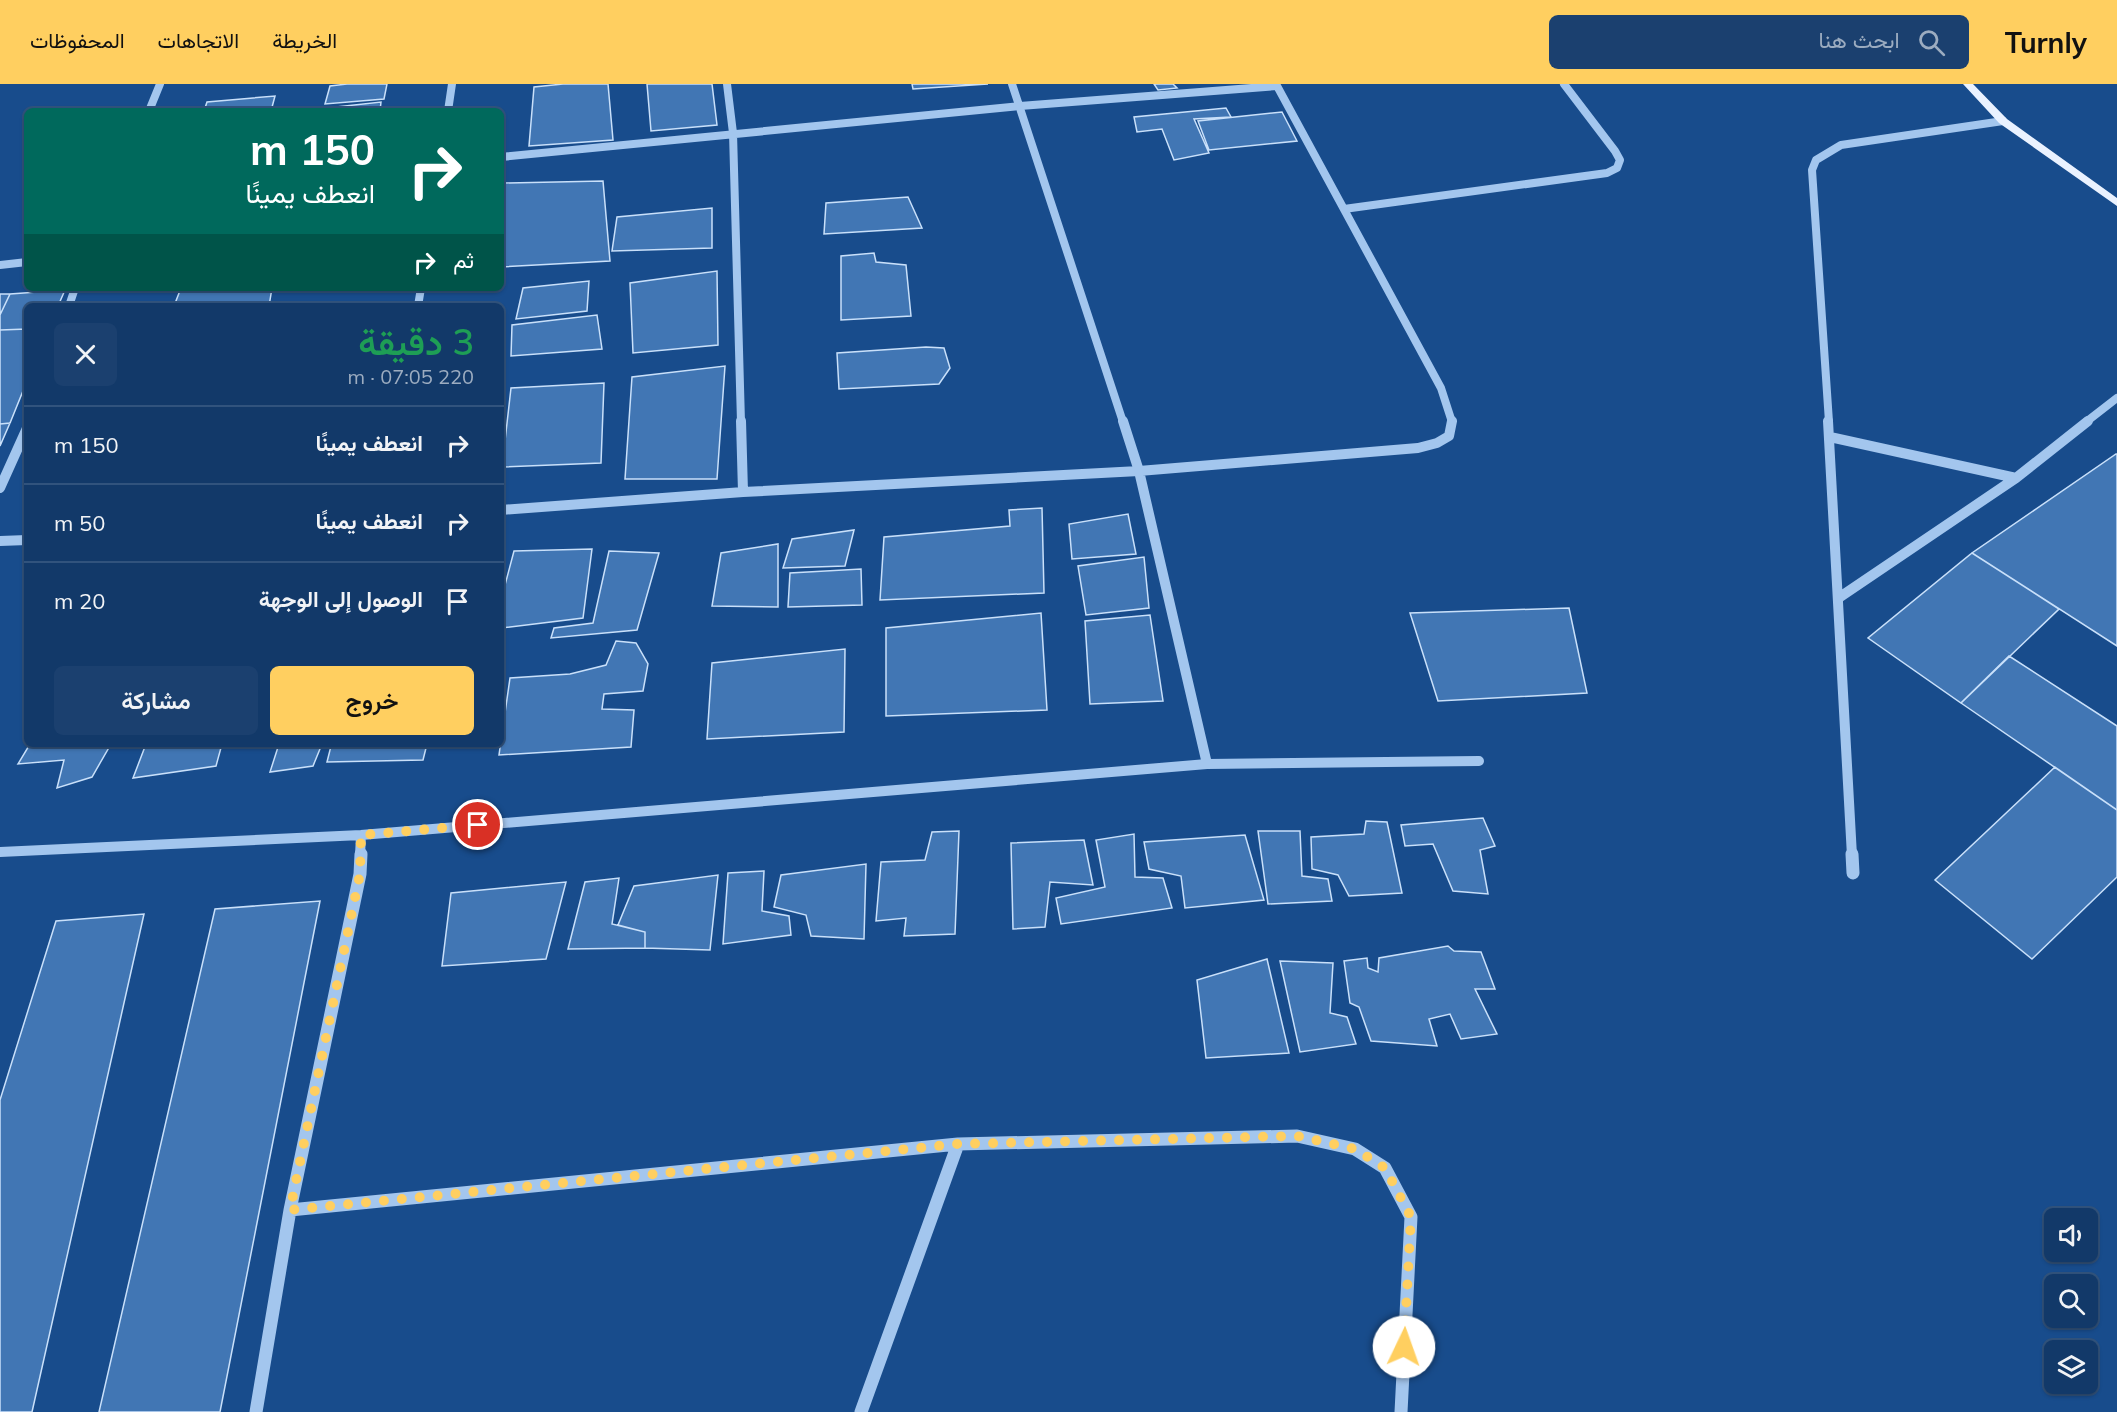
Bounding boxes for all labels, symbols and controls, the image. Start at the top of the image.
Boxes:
search box [1549,15,1969,69]
text: Turnly [2005,25,2087,60]
text: ابحث هنا [1818,26,1900,54]
icon: search [1915,26,1948,59]
text: المحفوظات [30,27,125,53]
text: الاتجاهات [158,27,239,53]
text: الخريطة [272,27,337,53]
text: 150 m [250,123,375,176]
icon: right [396,132,474,210]
text: انعطف يمينًا [245,176,375,210]
icon: right [408,246,441,279]
text: ثم [453,246,474,274]
text: 3 دقيقة [358,319,474,364]
button: close [54,323,117,386]
text: 220 m · 07:05 [348,364,474,389]
text: انعطف يمينًا [316,429,423,457]
icon: right [441,429,474,462]
text: 150 m [54,431,119,459]
text: انعطف يمينًا [316,507,423,535]
icon: right [441,507,474,540]
text: 50 m [54,509,105,537]
text: الوصول إلى الوجهة [259,585,423,613]
icon: arrive [441,585,474,618]
text: 20 m [54,587,105,615]
button: مشاركة [54,666,258,735]
button: خروج [270,666,474,735]
pin [452,799,503,850]
icon: arrive [461,808,494,841]
map controls [2044,1208,2098,1394]
button: sound [2044,1208,2098,1262]
button: search [2044,1274,2098,1328]
position arrow [1372,1315,1436,1379]
button: layers [2044,1340,2098,1394]

